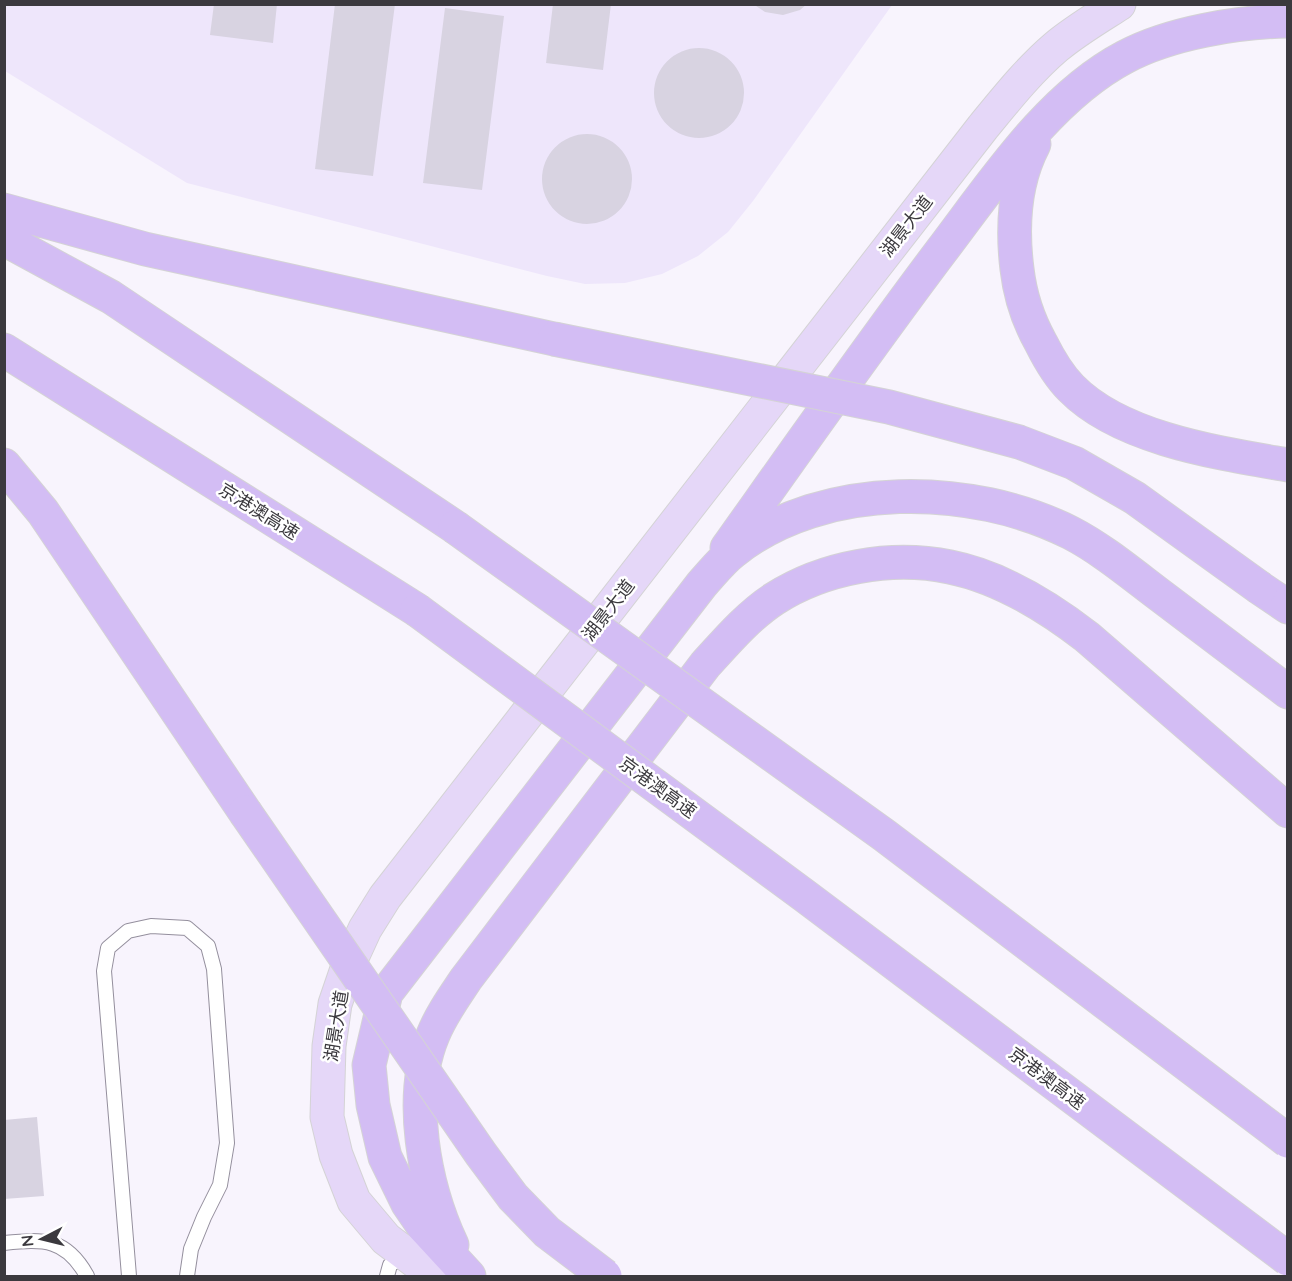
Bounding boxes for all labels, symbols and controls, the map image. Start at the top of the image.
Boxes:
street label: 湖景大道 [875,191,937,261]
street label: 京港澳高速 [215,477,303,545]
street label: 湖景大道 [577,575,639,645]
street label: 京港澳高速 [615,751,701,823]
street label: 湖景大道 [319,989,353,1063]
street label: 京港澳高速 [1004,1042,1090,1114]
north arrow [12,1209,72,1269]
text: N [16,1234,38,1248]

